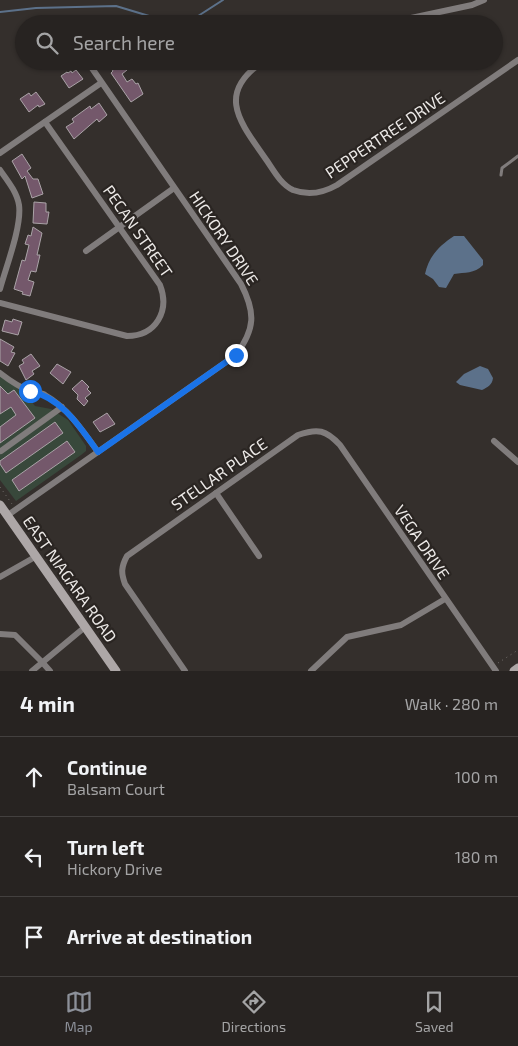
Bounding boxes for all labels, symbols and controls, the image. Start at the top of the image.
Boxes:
search box [15,15,503,70]
icon: search [33,29,61,57]
text: Search here [73,31,175,54]
street label: PEPPERTREE DRIVE [321,88,448,182]
street label: PECAN STREET [100,181,177,280]
street label: HICKORY DRIVE [186,187,263,288]
route end [225,344,248,367]
route start [19,380,42,403]
street label: STELLAR PLACE [167,433,270,514]
street label: VEGA DRIVE [391,501,454,582]
street label: EAST NIAGARA ROAD [20,512,121,646]
text: 4 min [20,691,75,716]
text: Walk · 280 m [405,694,498,713]
text: Continue [67,756,147,779]
icon: ahead [20,763,48,791]
text: 100 m [455,767,498,786]
text: Balsam Court [67,779,165,798]
text: Turn left [67,836,144,859]
icon: left [20,843,48,871]
text: 180 m [455,847,498,866]
text: Hickory Drive [67,859,163,878]
icon: arrive [20,923,48,951]
text: Arrive at destination [67,925,252,948]
tab: Map [64,988,93,1035]
tab: Directions [222,988,286,1035]
tab: Saved [415,988,454,1035]

